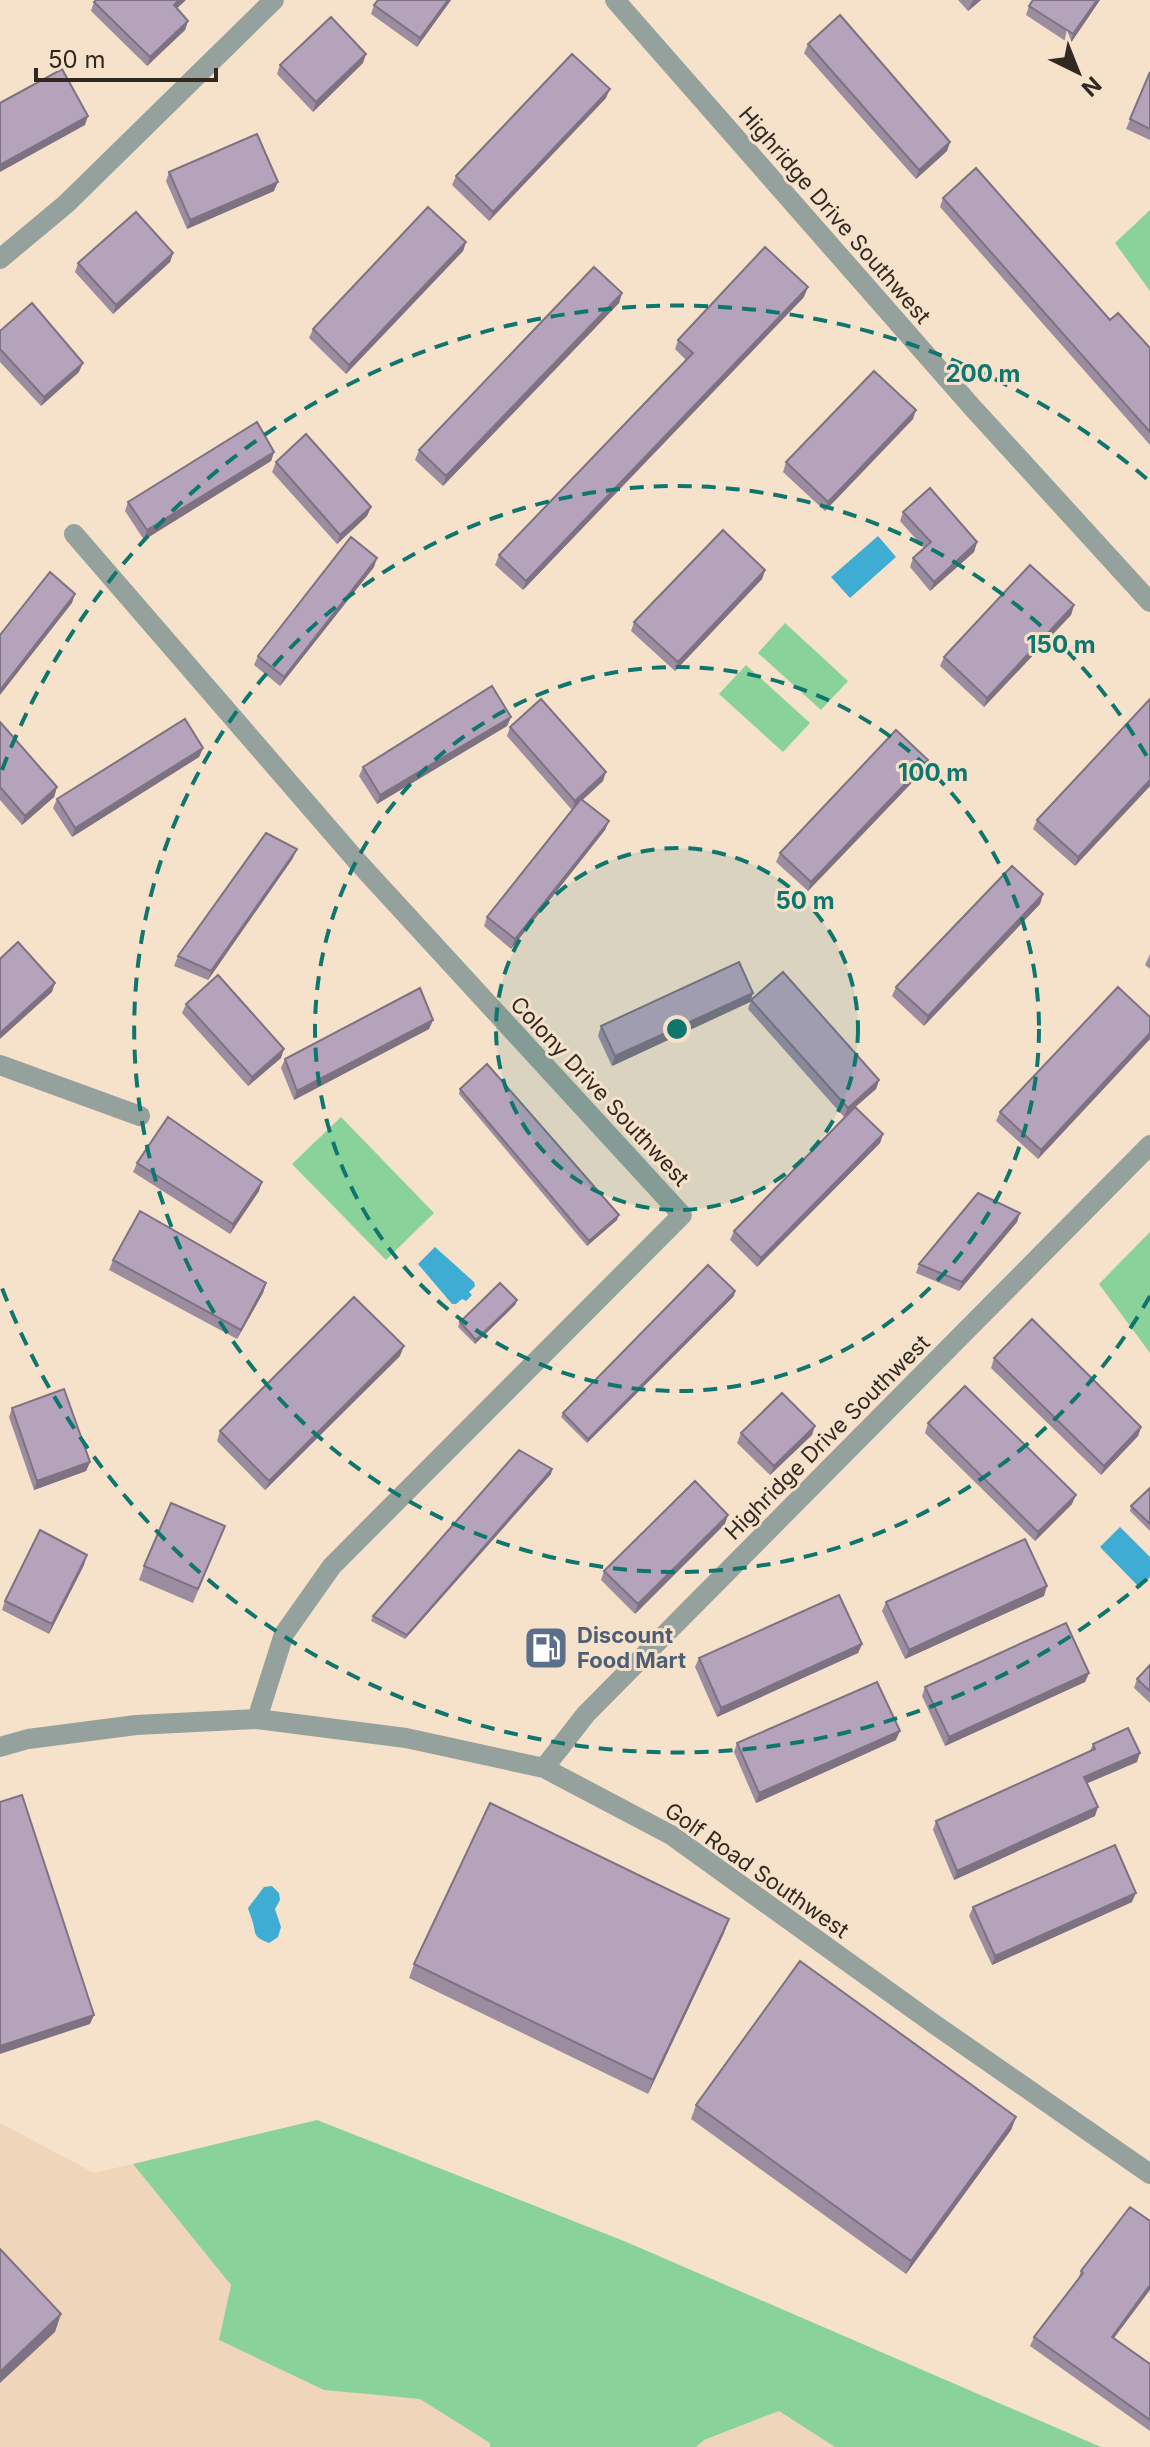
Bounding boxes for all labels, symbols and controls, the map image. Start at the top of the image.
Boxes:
scale bar [36,32,216,82]
north arrow [1038,32,1118,112]
text: 50 m [48,45,106,74]
text: N [1077,71,1107,102]
street label: Highridge Drive Southwest [734,101,936,329]
text: 200 m [945,359,1021,388]
text: 150 m [1026,630,1096,659]
text: 100 m [898,758,968,787]
text: 50 m [775,886,835,915]
street label: Colony Drive Southwest [505,991,695,1191]
centre of rings [663,1015,691,1043]
street label: Highridge Drive Southwest [719,1329,935,1545]
place label: Discount Food Mart [577,1622,686,1673]
fuel station icon: Discount Food Mart [522,1624,570,1672]
street label: Golf Road Southwest [660,1797,854,1943]

